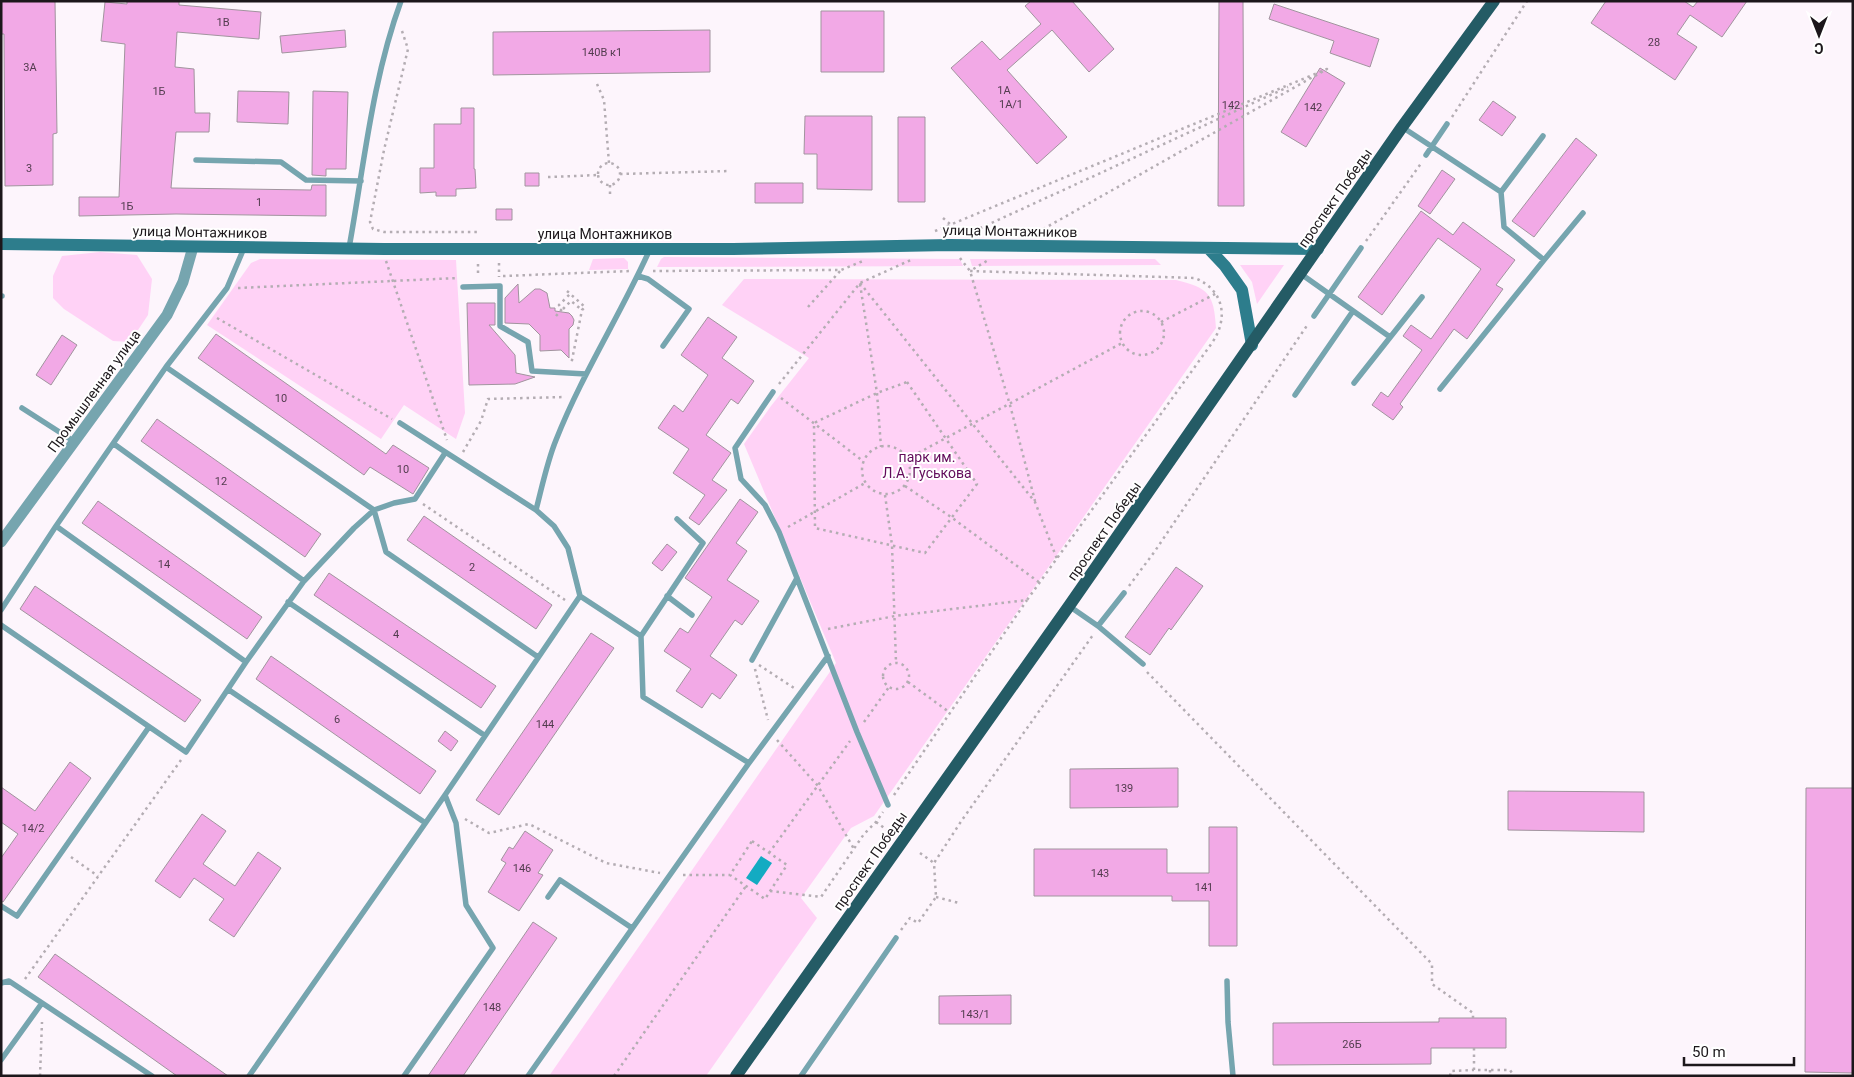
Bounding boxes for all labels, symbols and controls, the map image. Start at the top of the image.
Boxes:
north arrow [1794,10,1844,60]
house number: 1В [216,16,230,29]
house number: 28 [1648,36,1660,49]
text: С [1814,40,1824,56]
house number: 140В к1 [582,46,622,59]
house number: 3А [23,61,38,74]
house number: 1А [997,84,1012,97]
house number: 1Б [152,85,166,98]
house number: 1А/1 [999,98,1023,111]
house number: 142 [1222,99,1240,112]
house number: 142 [1304,101,1322,114]
street label: проспект Победы [1295,145,1375,251]
house number: 3 [26,162,32,175]
house number: 1 [256,196,262,209]
house number: 1Б [120,200,134,213]
street label: улица Монтажников [943,222,1077,240]
street label: улица Монтажников [133,223,267,241]
street label: улица Монтажников [538,226,672,242]
street label: Промышленная улица [44,327,144,455]
house number: 10 [275,392,287,405]
park label: парк им. Л.А. Гуськова [882,449,972,481]
house number: 10 [397,463,409,476]
house number: 12 [215,475,227,488]
street label: проспект Победы [1064,478,1144,584]
house number: 14 [158,558,170,571]
house number: 2 [469,561,475,574]
house number: 4 [393,628,399,641]
house number: 6 [334,713,340,726]
house number: 144 [536,718,554,731]
house number: 139 [1115,782,1133,795]
street label: проспект Победы [830,808,910,914]
house number: 14/2 [21,822,45,835]
house number: 146 [513,862,531,875]
house number: 143 [1091,867,1109,880]
house number: 141 [1195,881,1213,894]
house number: 148 [483,1001,501,1014]
house number: 143/1 [960,1008,990,1021]
scale bar [1684,1034,1794,1066]
house number: 26Б [1342,1038,1362,1051]
text: 50 m [1692,1043,1726,1061]

